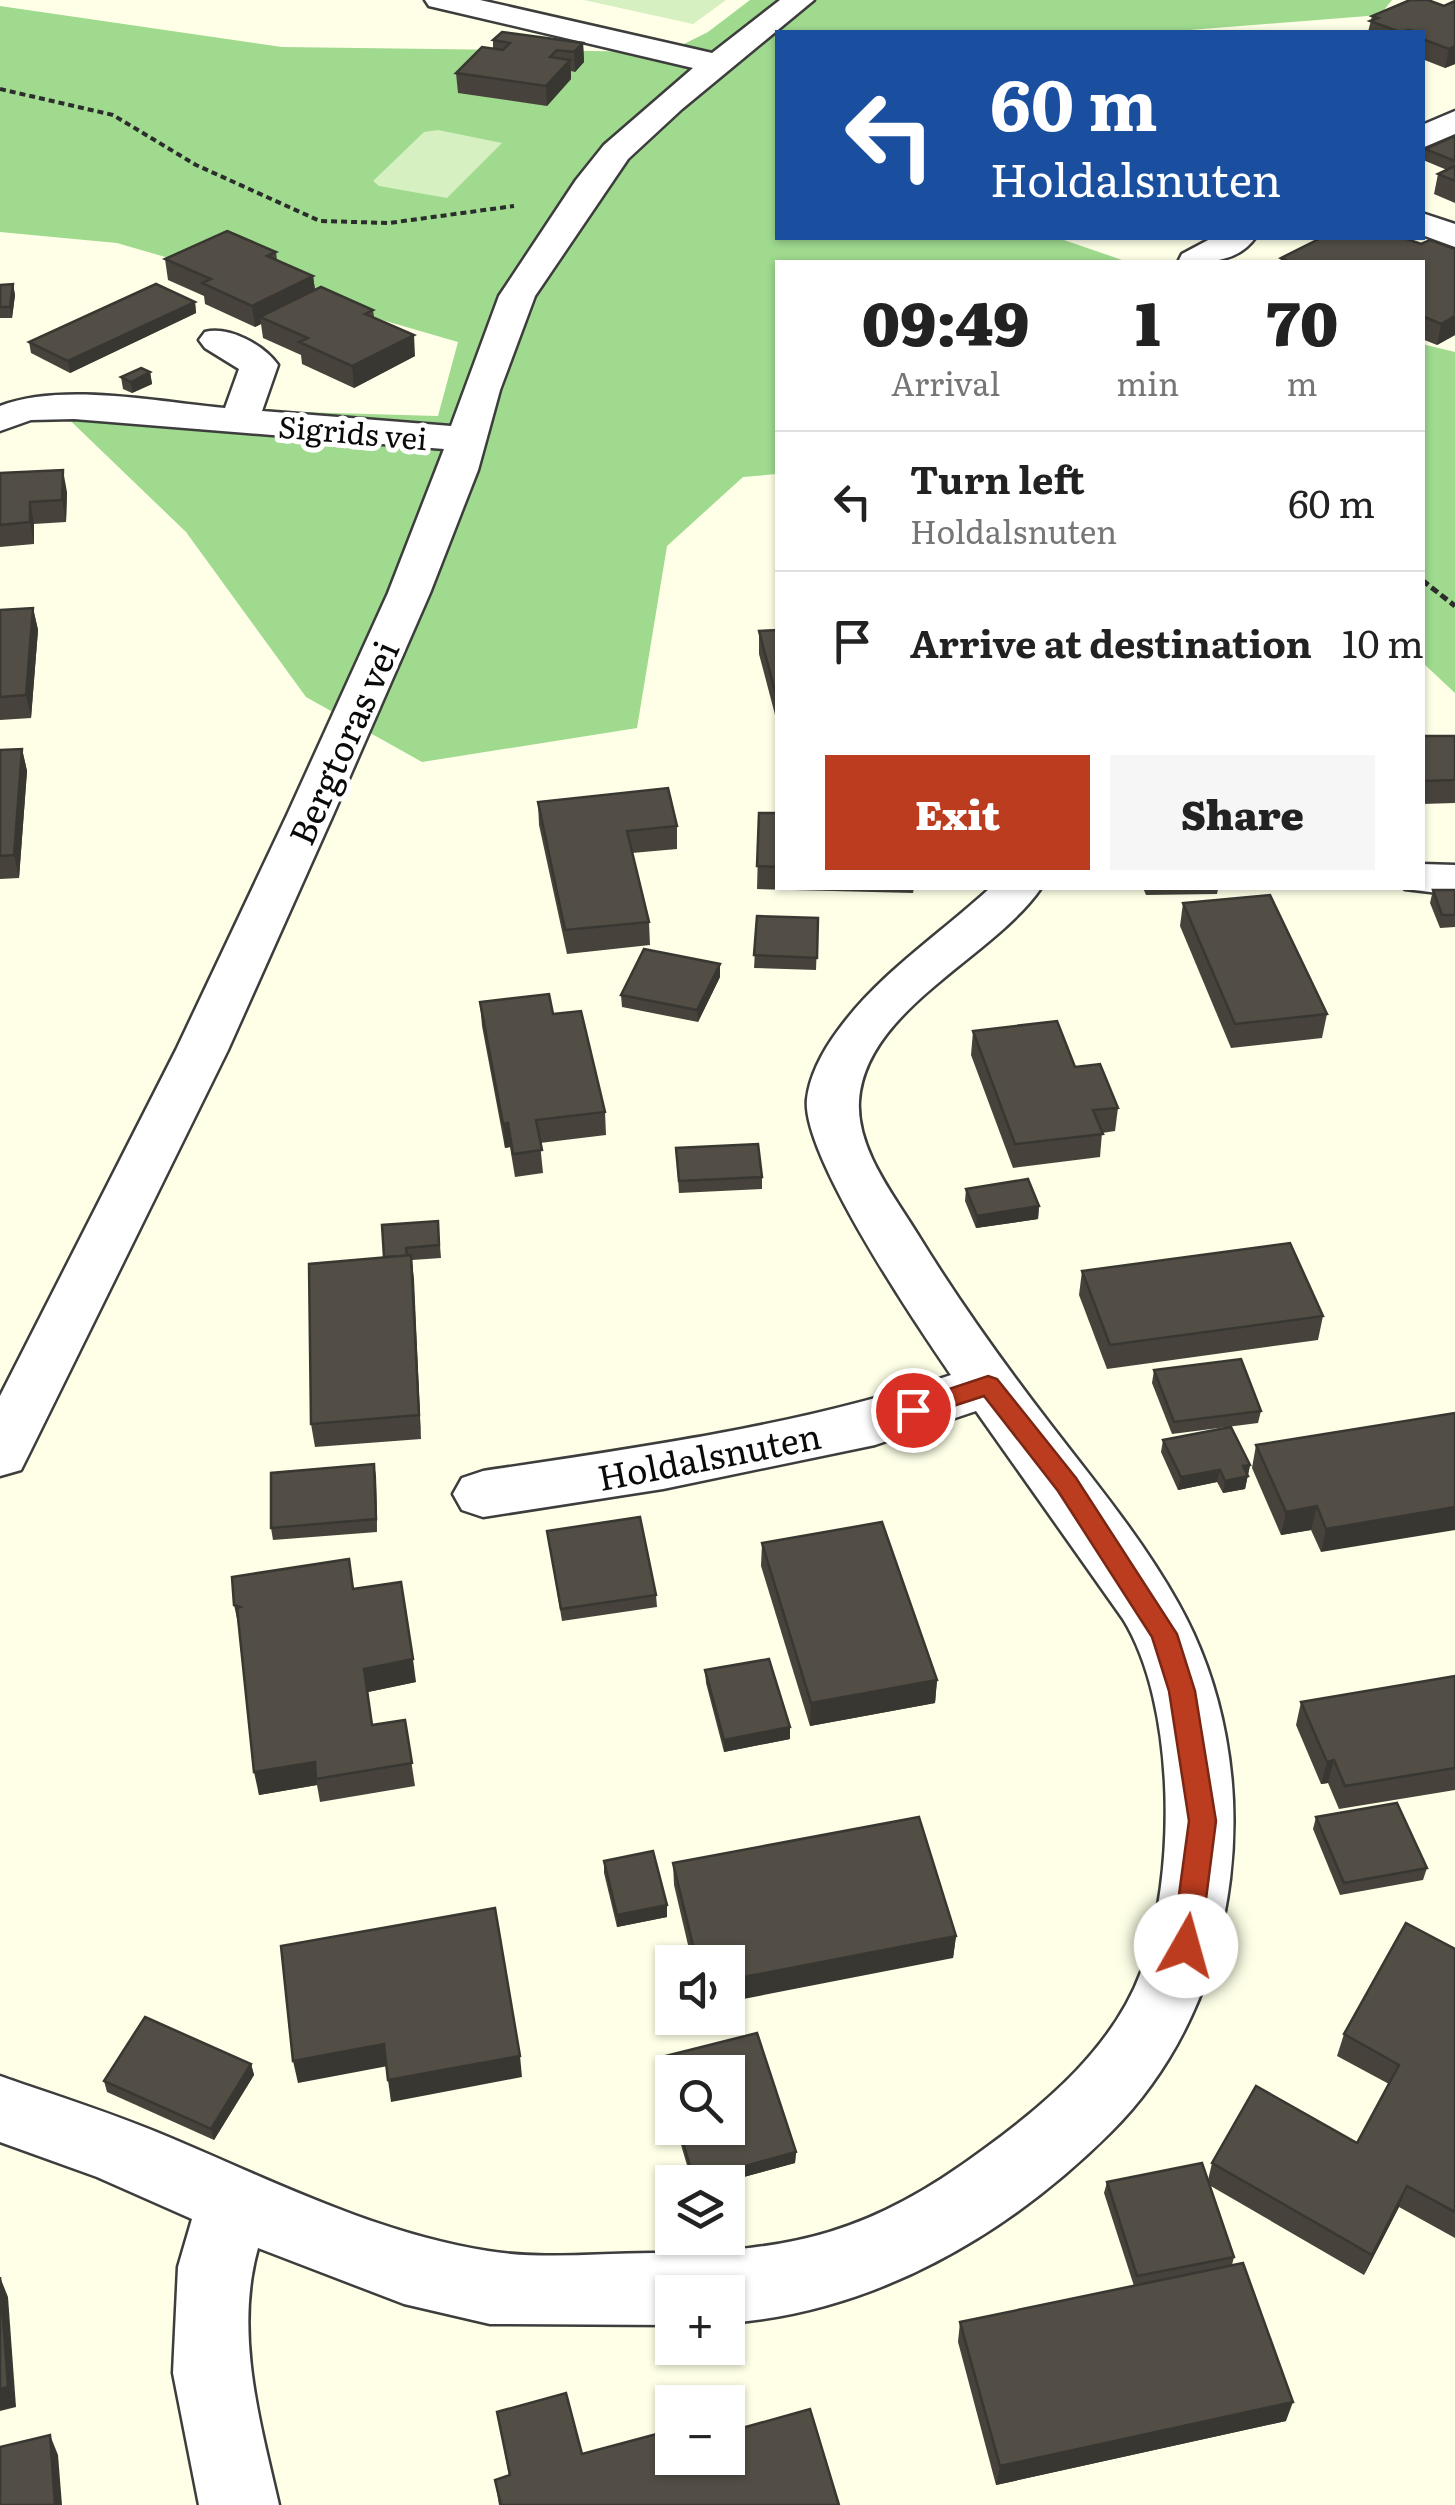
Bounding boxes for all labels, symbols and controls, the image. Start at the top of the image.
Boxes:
text: 60 m [990,49,1158,153]
icon: left [825,70,955,200]
text: Holdalsnuten [990,144,1281,211]
text: 09:49 [862,275,1030,364]
text: 1 [1135,275,1160,364]
text: 70 [1266,275,1338,364]
text: Arrival [891,358,1000,406]
text: min [1116,358,1179,406]
text: m [1287,358,1318,406]
street label: Sigrids vei [277,403,429,459]
text: Turn left [910,449,1085,506]
text: 60 m [1288,473,1375,530]
icon: left [825,474,880,529]
text: Holdalsnuten [910,506,1117,554]
text: Arrive at destination [910,613,1312,670]
text: 10 m [1342,613,1424,670]
icon: arrive [825,614,880,669]
street label: Bergtoras vei [274,632,410,852]
button: Exit [825,755,1090,870]
button: Share [1110,755,1375,870]
pin [871,1368,956,1453]
icon: arrive [886,1383,941,1438]
street label: Holdalsnuten [593,1408,825,1502]
position arrow [1134,1894,1238,1998]
map controls [655,1945,745,2475]
button: sound [655,1945,745,2035]
button: search [655,2055,745,2145]
button: layers [655,2165,745,2255]
button: + [655,2275,745,2365]
button: − [655,2385,745,2475]

